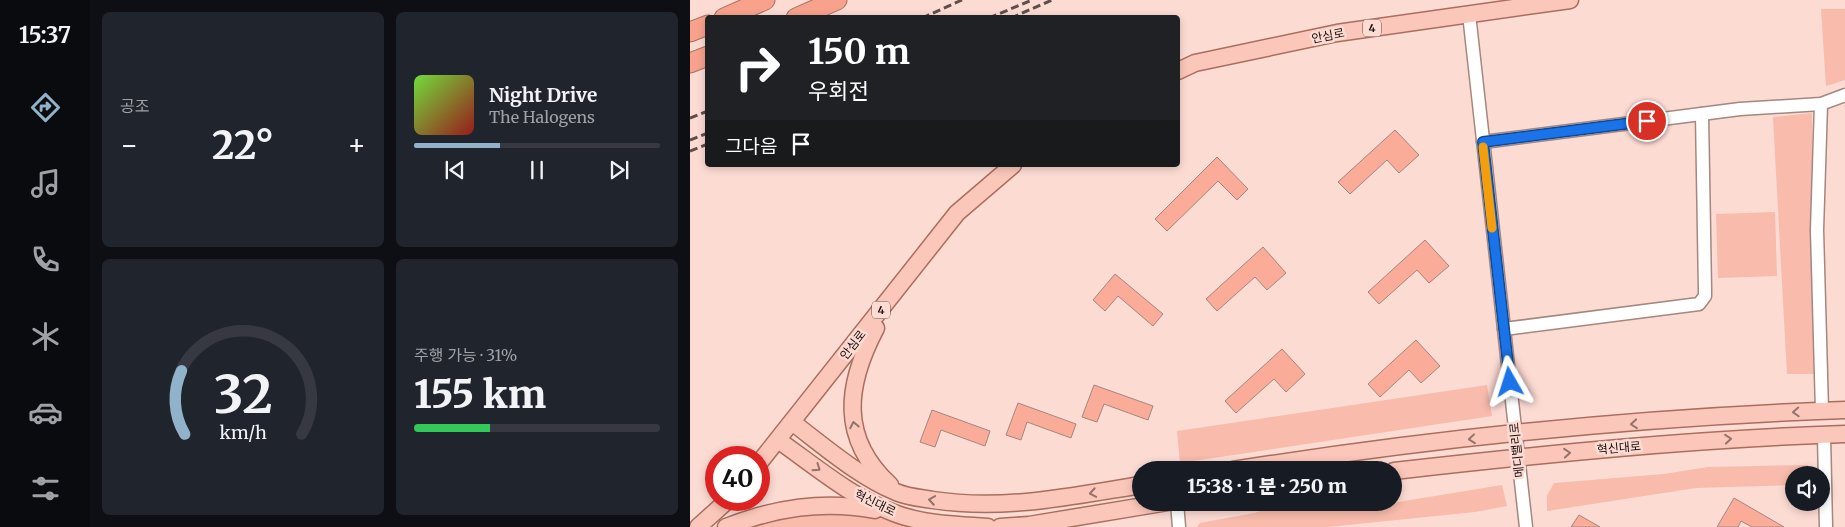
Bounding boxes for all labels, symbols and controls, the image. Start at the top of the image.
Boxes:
road number: 4 [1363,19,1381,36]
text: 15:37 [19,21,71,49]
street label: 안심로 [1310,25,1346,46]
text: 150 m [808,30,910,74]
icon: right [725,35,790,100]
text: 우회전 [808,77,869,105]
text: Night Drive [489,83,597,107]
icon: directions [28,90,63,125]
text: 공조 [120,96,149,116]
pin [1626,100,1668,142]
text: The Halogens [489,107,595,127]
icon: arrive [1633,107,1661,135]
text: 22° [212,122,274,169]
text: − [120,127,139,163]
text: + [347,127,366,163]
icon: arrive [787,130,815,158]
text: 그다음 [725,134,777,158]
icon: previous [441,156,469,184]
icon: pause [523,156,551,184]
icon: next [605,156,633,184]
icon: music [28,166,63,201]
icon: phone [28,242,63,277]
road number: 4 [872,302,890,318]
icon: climate [28,319,63,354]
street label: 안심로 [836,327,869,362]
text: 주행 가능 · 31% [414,345,517,365]
position arrow [1483,355,1535,407]
text: 32 [214,362,272,427]
text: 155 km [414,371,546,418]
icon: car [28,395,63,430]
one-way arrow [1792,406,1800,417]
one-way arrow [1630,418,1638,429]
one-way arrow [849,420,860,429]
text: km/h [219,421,267,444]
street label: 메디밸리로 [1506,422,1527,478]
one-way arrow [1468,433,1476,444]
one-way arrow [1725,434,1733,445]
street label: 혁신대로 [1596,438,1642,457]
speed limit sign: 40 [705,446,770,511]
one-way arrow [1563,447,1571,458]
one-way arrow [812,462,821,471]
map controls [1785,466,1830,511]
button: sound [1785,466,1830,511]
icon: filters [28,471,63,506]
text: 15:38 · 1 분 · 250 m [1187,474,1347,498]
street label: 혁신대로 [852,486,898,519]
one-way arrow [1089,487,1098,497]
one-way arrow [927,495,936,505]

